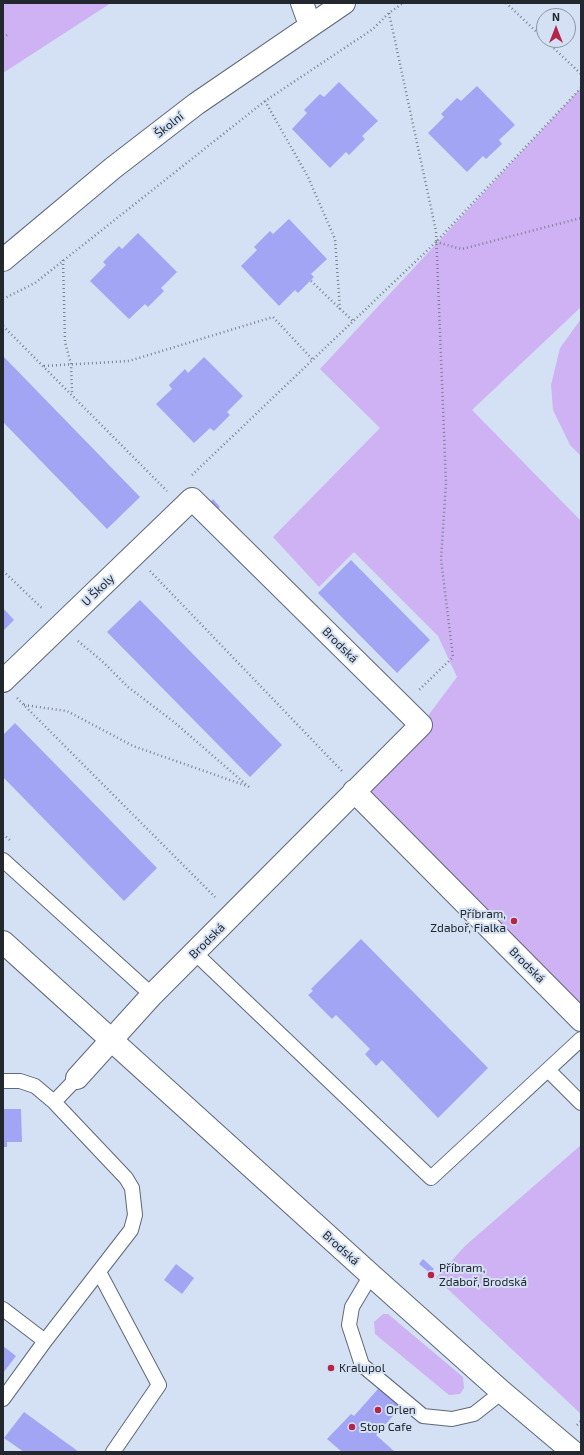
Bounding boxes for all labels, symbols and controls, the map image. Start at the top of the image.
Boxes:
north arrow [536,8,576,48]
text: N [552,10,560,23]
street label: Školní [152,109,186,141]
street label: U Školy [79,571,117,609]
street label: Brodská [319,624,361,666]
place label: Příbram, Zdaboř, Fialka [430,907,506,935]
marker: Příbram, Zdaboř, Fialka [509,916,519,926]
street label: Brodská [186,920,228,962]
street label: Brodská [506,944,548,986]
street label: Brodská [320,1228,362,1268]
place label: Příbram, Zdaboř, Brodská [439,1261,527,1289]
marker: Příbram, Zdaboř, Brodská [426,1270,436,1280]
place label: Kralupol [339,1361,385,1375]
marker: Kralupol [326,1363,336,1373]
place label: Orlen [386,1403,416,1417]
marker: Orlen [373,1405,383,1415]
place label: Stop Cafe [360,1420,412,1434]
marker: Stop Cafe [347,1422,357,1432]

